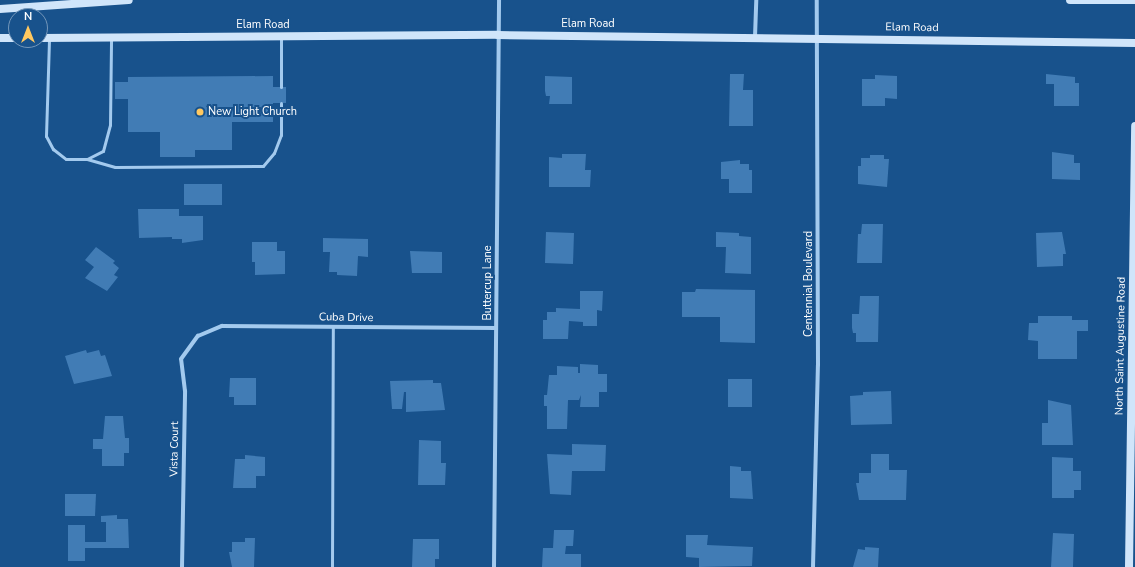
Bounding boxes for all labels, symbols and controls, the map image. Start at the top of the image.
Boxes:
north arrow [8,8,48,48]
text: N [24,9,32,24]
street label: Elam Road [561,17,615,31]
street label: Elam Road [236,18,290,32]
street label: Elam Road [885,21,939,35]
place label: New Light Church [208,105,297,119]
marker: New Light Church [195,107,205,117]
street label: Centennial Boulevard [802,231,816,337]
street label: Buttercup Lane [481,245,495,321]
street label: North Saint Augustine Road [1113,277,1129,415]
street label: Cuba Drive [319,311,373,325]
street label: Vista Court [168,421,182,477]

